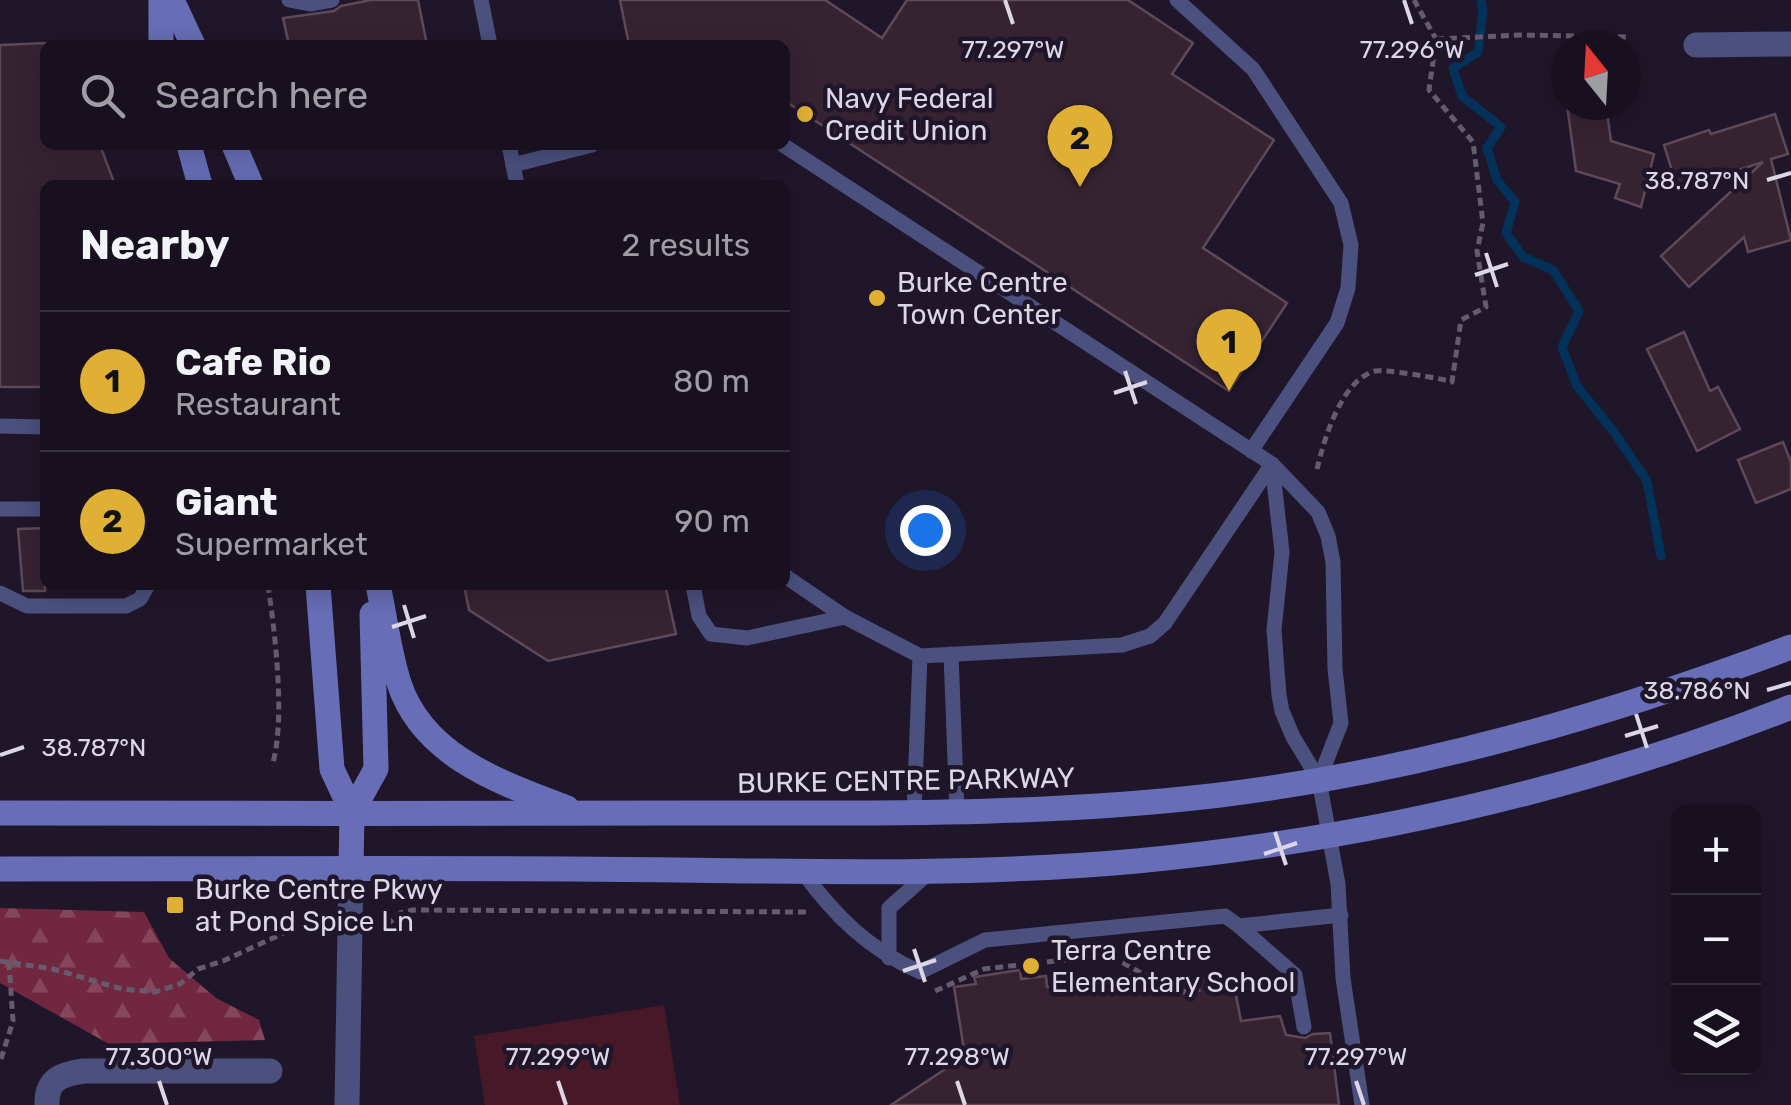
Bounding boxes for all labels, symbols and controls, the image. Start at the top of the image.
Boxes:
north arrow [1551,30,1641,120]
text: 77.297°W [962,35,1064,64]
text: 77.296°W [1360,35,1464,64]
search box [40,40,790,150]
icon: search [75,68,130,123]
text: Search here [155,72,368,118]
place label: Navy Federal Credit Union [825,82,993,147]
marker: Navy Federal Credit Union [794,103,816,125]
pin: 2 [1048,104,1112,187]
text: 38.787°N [1645,166,1749,195]
text: Nearby [80,220,230,270]
text: 2 results [621,226,750,264]
place label: Burke Centre Town Center [897,266,1068,331]
marker: Burke Centre Town Center [866,287,888,309]
pin: 1 [1196,308,1262,391]
text: Cafe Rio [175,339,332,385]
text: 1 [105,362,120,400]
text: 80 m [673,362,750,400]
text: Restaurant [175,385,341,423]
text: Giant [175,479,278,525]
text: 2 [102,502,123,540]
text: 90 m [674,502,750,540]
your location [900,505,951,556]
text: Supermarket [175,525,368,563]
text: 38.786°N [1643,676,1751,705]
text: 38.787°N [42,733,146,762]
street label: BURKE CENTRE PARKWAY [737,761,1075,800]
map controls [1671,805,1761,1075]
button: + [1671,805,1761,895]
place label: Burke Centre Pkwy at Pond Spice Ln [195,873,443,938]
marker: Burke Centre Pkwy at Pond Spice Ln [164,894,186,916]
button: − [1671,895,1761,985]
place label: Terra Centre Elementary School [1051,934,1295,999]
marker: Terra Centre Elementary School [1020,955,1042,977]
button: layers [1671,985,1761,1075]
text: 77.300°W [106,1042,212,1071]
text: 77.299°W [506,1042,610,1071]
text: 77.298°W [904,1042,1010,1071]
text: 77.297°W [1305,1042,1407,1071]

